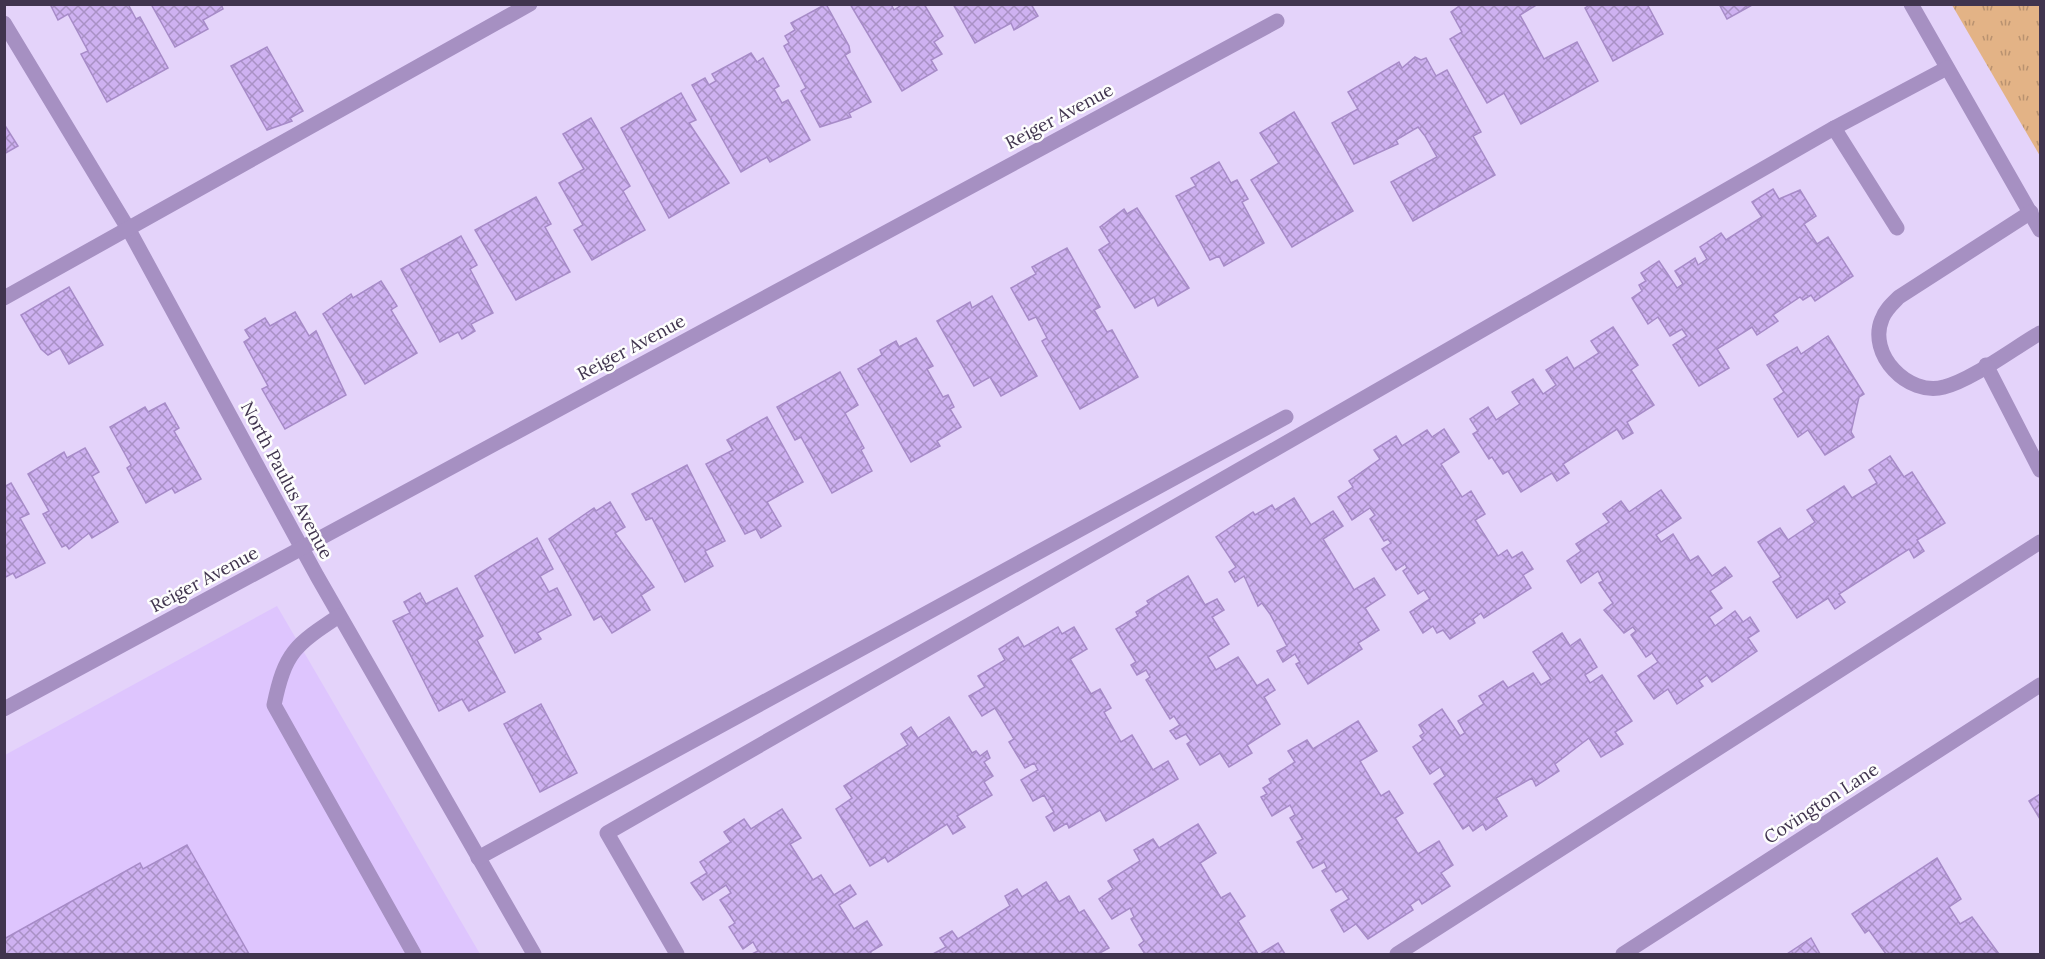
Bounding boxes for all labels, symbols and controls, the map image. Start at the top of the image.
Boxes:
street label: Reiger Avenue [1001,78,1117,154]
street label: Reiger Avenue [573,309,689,385]
street label: North Paulus Avenue [236,397,338,563]
street label: Reiger Avenue [146,541,262,617]
street label: Covington Lane [1759,757,1883,849]

